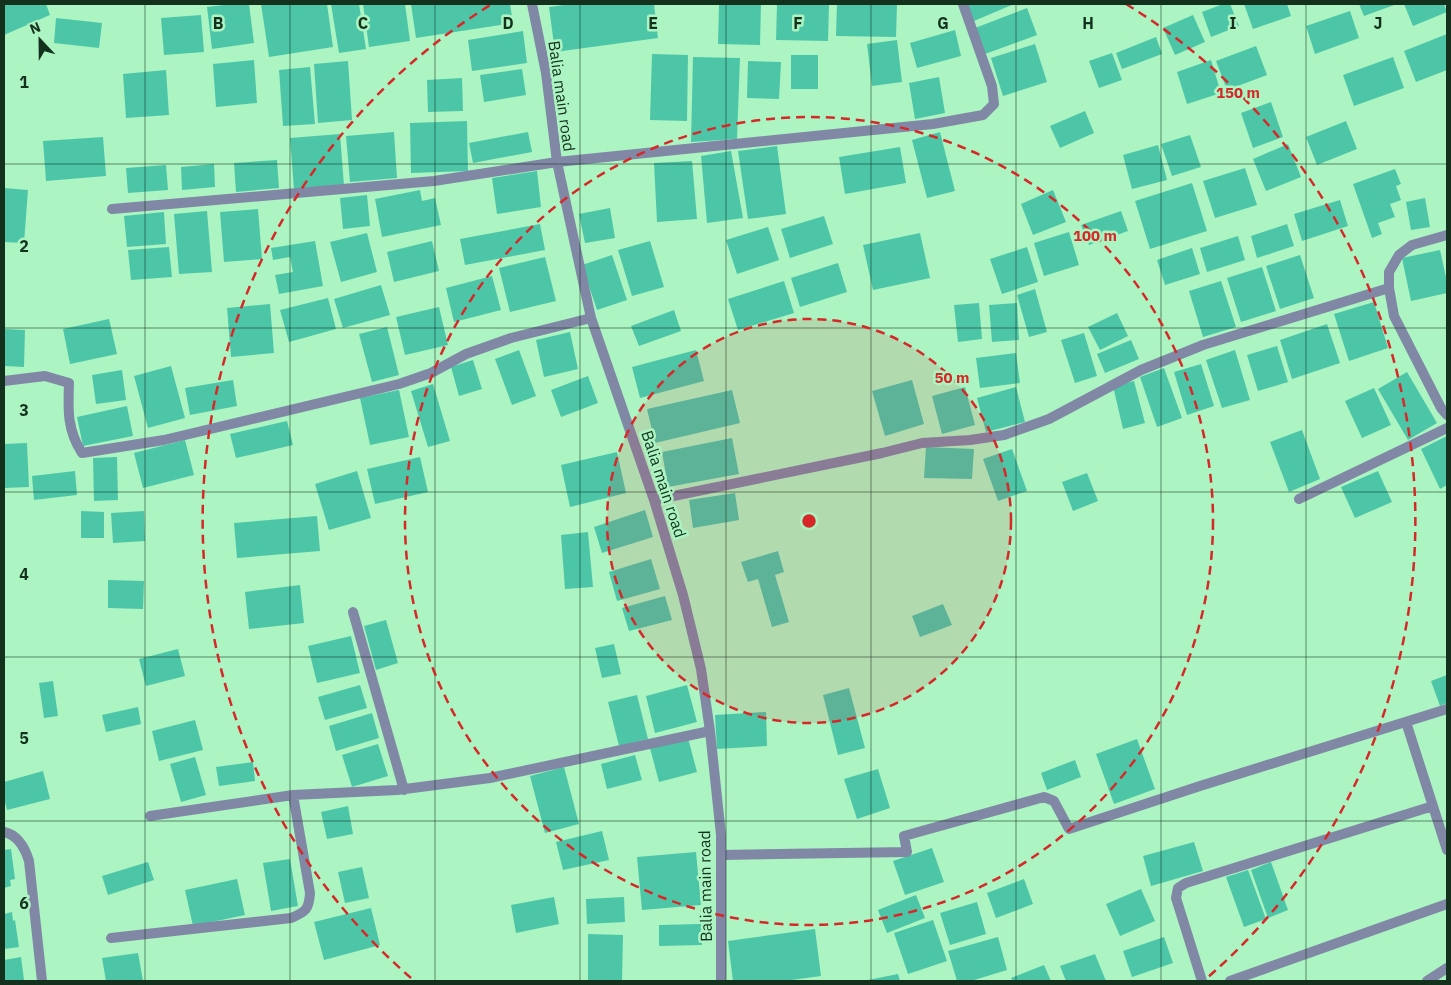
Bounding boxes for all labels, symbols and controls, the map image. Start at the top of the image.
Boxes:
text: B [213,13,224,33]
text: C [358,13,368,33]
text: D [502,13,514,33]
text: E [648,13,658,33]
text: F [793,13,803,33]
text: G [937,13,949,33]
text: H [1082,13,1094,33]
text: I [1230,13,1237,33]
text: J [1374,13,1382,33]
north arrow [15,15,65,65]
text: N [27,18,43,38]
street label: Balia main road [544,39,580,153]
text: 1 [19,72,29,92]
text: 150 m [1216,83,1260,102]
text: 100 m [1073,226,1117,245]
text: 2 [19,236,29,256]
text: 50 m [935,368,969,387]
text: 3 [19,400,29,420]
street label: Balia main road [637,428,691,540]
centre of rings [800,512,818,530]
text: 4 [19,564,29,584]
text: 5 [19,728,29,748]
street label: Balia main road [694,830,716,942]
text: 6 [19,893,29,913]

